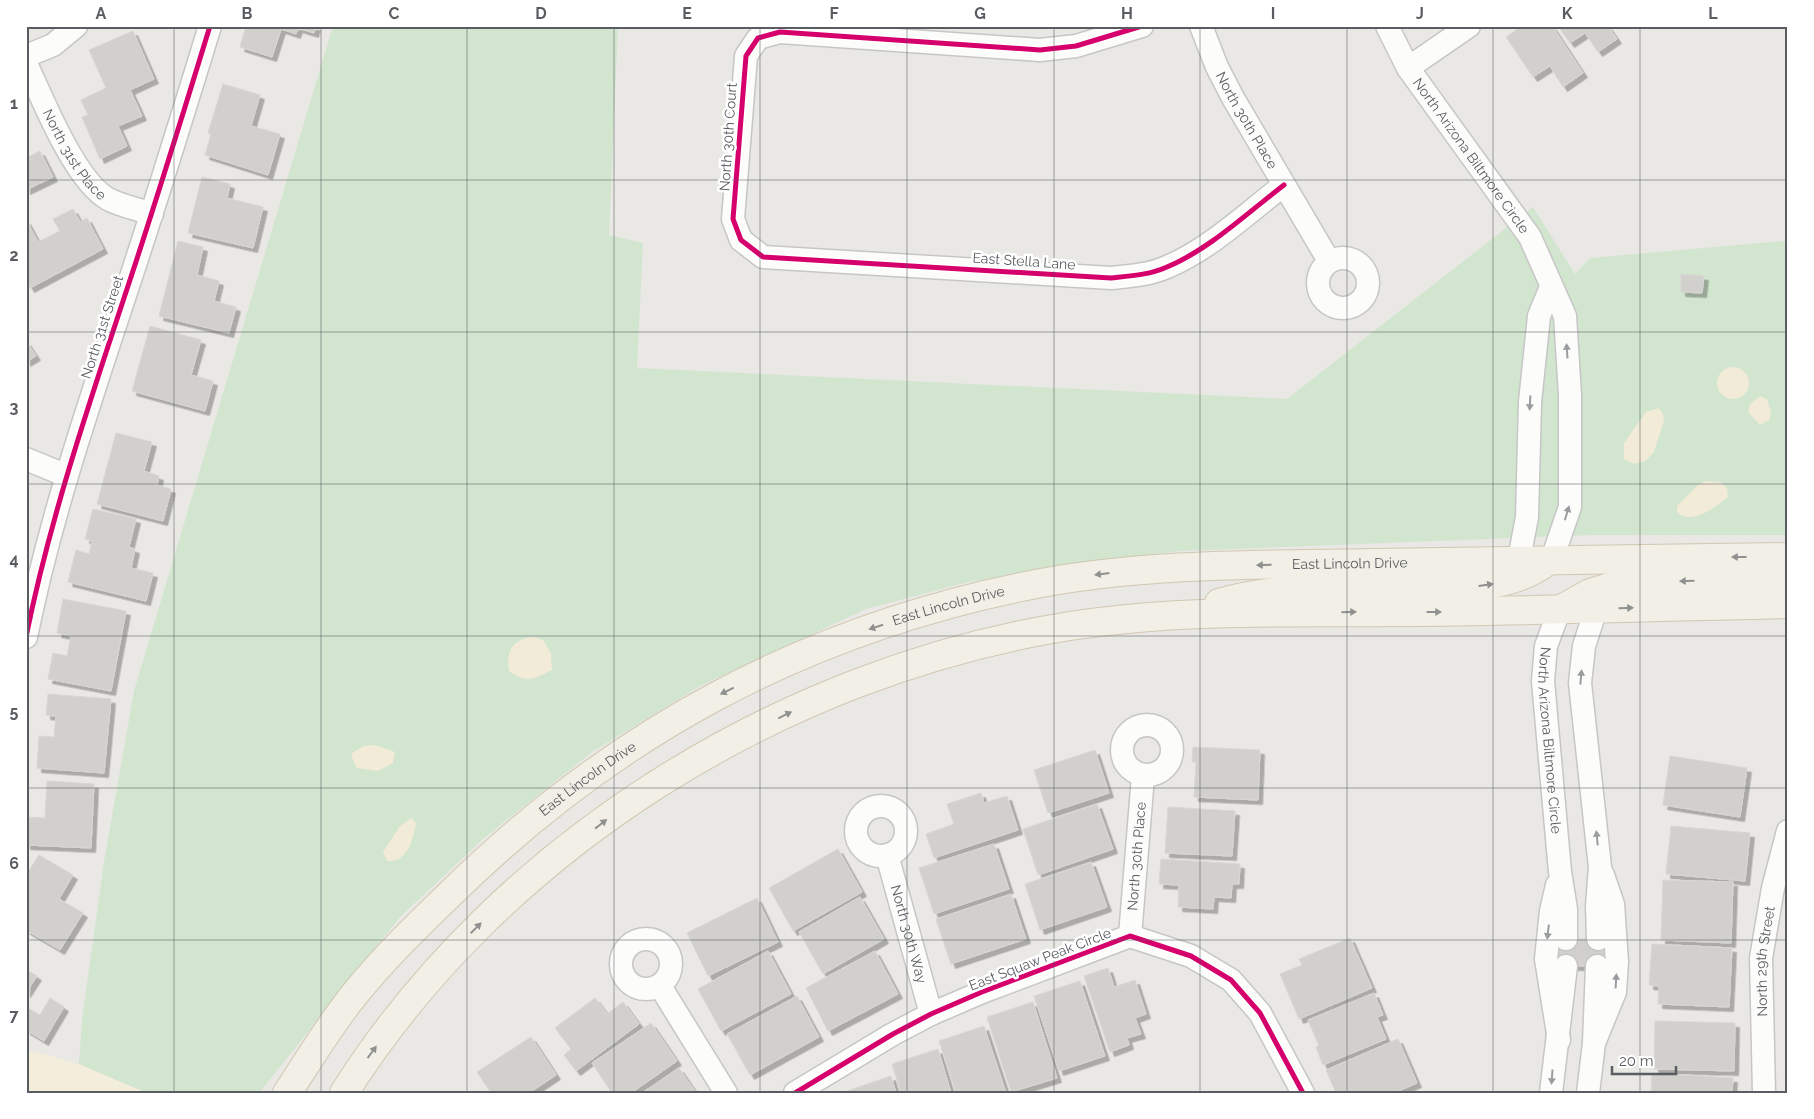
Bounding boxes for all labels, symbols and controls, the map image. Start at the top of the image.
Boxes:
text: A [96,4,107,23]
text: B [242,4,253,23]
text: C [389,4,400,23]
text: D [535,4,547,23]
text: E [682,4,692,23]
text: F [829,4,839,23]
text: G [974,4,986,23]
text: H [1121,4,1133,23]
text: I [1271,4,1275,23]
text: J [1416,4,1424,23]
text: K [1562,4,1573,23]
text: L [1708,4,1718,23]
street label: North 30th Place [1213,69,1281,171]
street label: North Arizona Biltmore Circle [1410,75,1533,236]
street label: North 30th Court [716,82,740,192]
text: 1 [10,94,18,113]
street label: North 31st Place [40,107,109,203]
text: 2 [9,246,19,265]
street label: East Stella Lane [972,249,1076,273]
street label: North 31st Street [78,273,126,381]
one-way arrow [1563,342,1571,358]
one-way arrow [1526,395,1534,411]
text: 3 [10,398,19,417]
one-way arrow [1564,505,1572,520]
text: 4 [9,550,19,569]
one-way arrow [1731,553,1747,561]
street label: East Lincoln Drive [1292,554,1408,572]
one-way arrow [1256,561,1272,569]
one-way arrow [1094,571,1110,579]
one-way arrow [1678,577,1694,585]
one-way arrow [1479,581,1495,589]
street label: East Lincoln Drive [890,583,1006,629]
one-way arrow [1618,604,1634,612]
one-way arrow [1341,608,1357,616]
one-way arrow [1426,608,1442,616]
one-way arrow [868,623,883,631]
street label: North Arizona Biltmore Circle [1535,646,1565,834]
one-way arrow [1577,668,1585,684]
one-way arrow [720,687,734,695]
text: 5 [10,702,19,721]
one-way arrow [778,711,792,719]
street label: East Lincoln Drive [536,738,639,819]
street label: North 30th Place [1124,801,1149,911]
one-way arrow [594,819,607,830]
one-way arrow [1593,830,1601,846]
text: 6 [9,854,19,873]
street label: North 30th Way [888,883,930,985]
street label: North 29th Street [1753,905,1778,1017]
one-way arrow [470,922,482,934]
street label: East Squaw Peak Circle [967,924,1113,994]
one-way arrow [1544,925,1552,941]
one-way arrow [1612,973,1620,989]
text: 7 [10,1006,19,1025]
scale bar [1612,1044,1675,1076]
one-way arrow [366,1046,377,1059]
text: 20 m [1619,1052,1654,1070]
one-way arrow [1548,1069,1556,1085]

